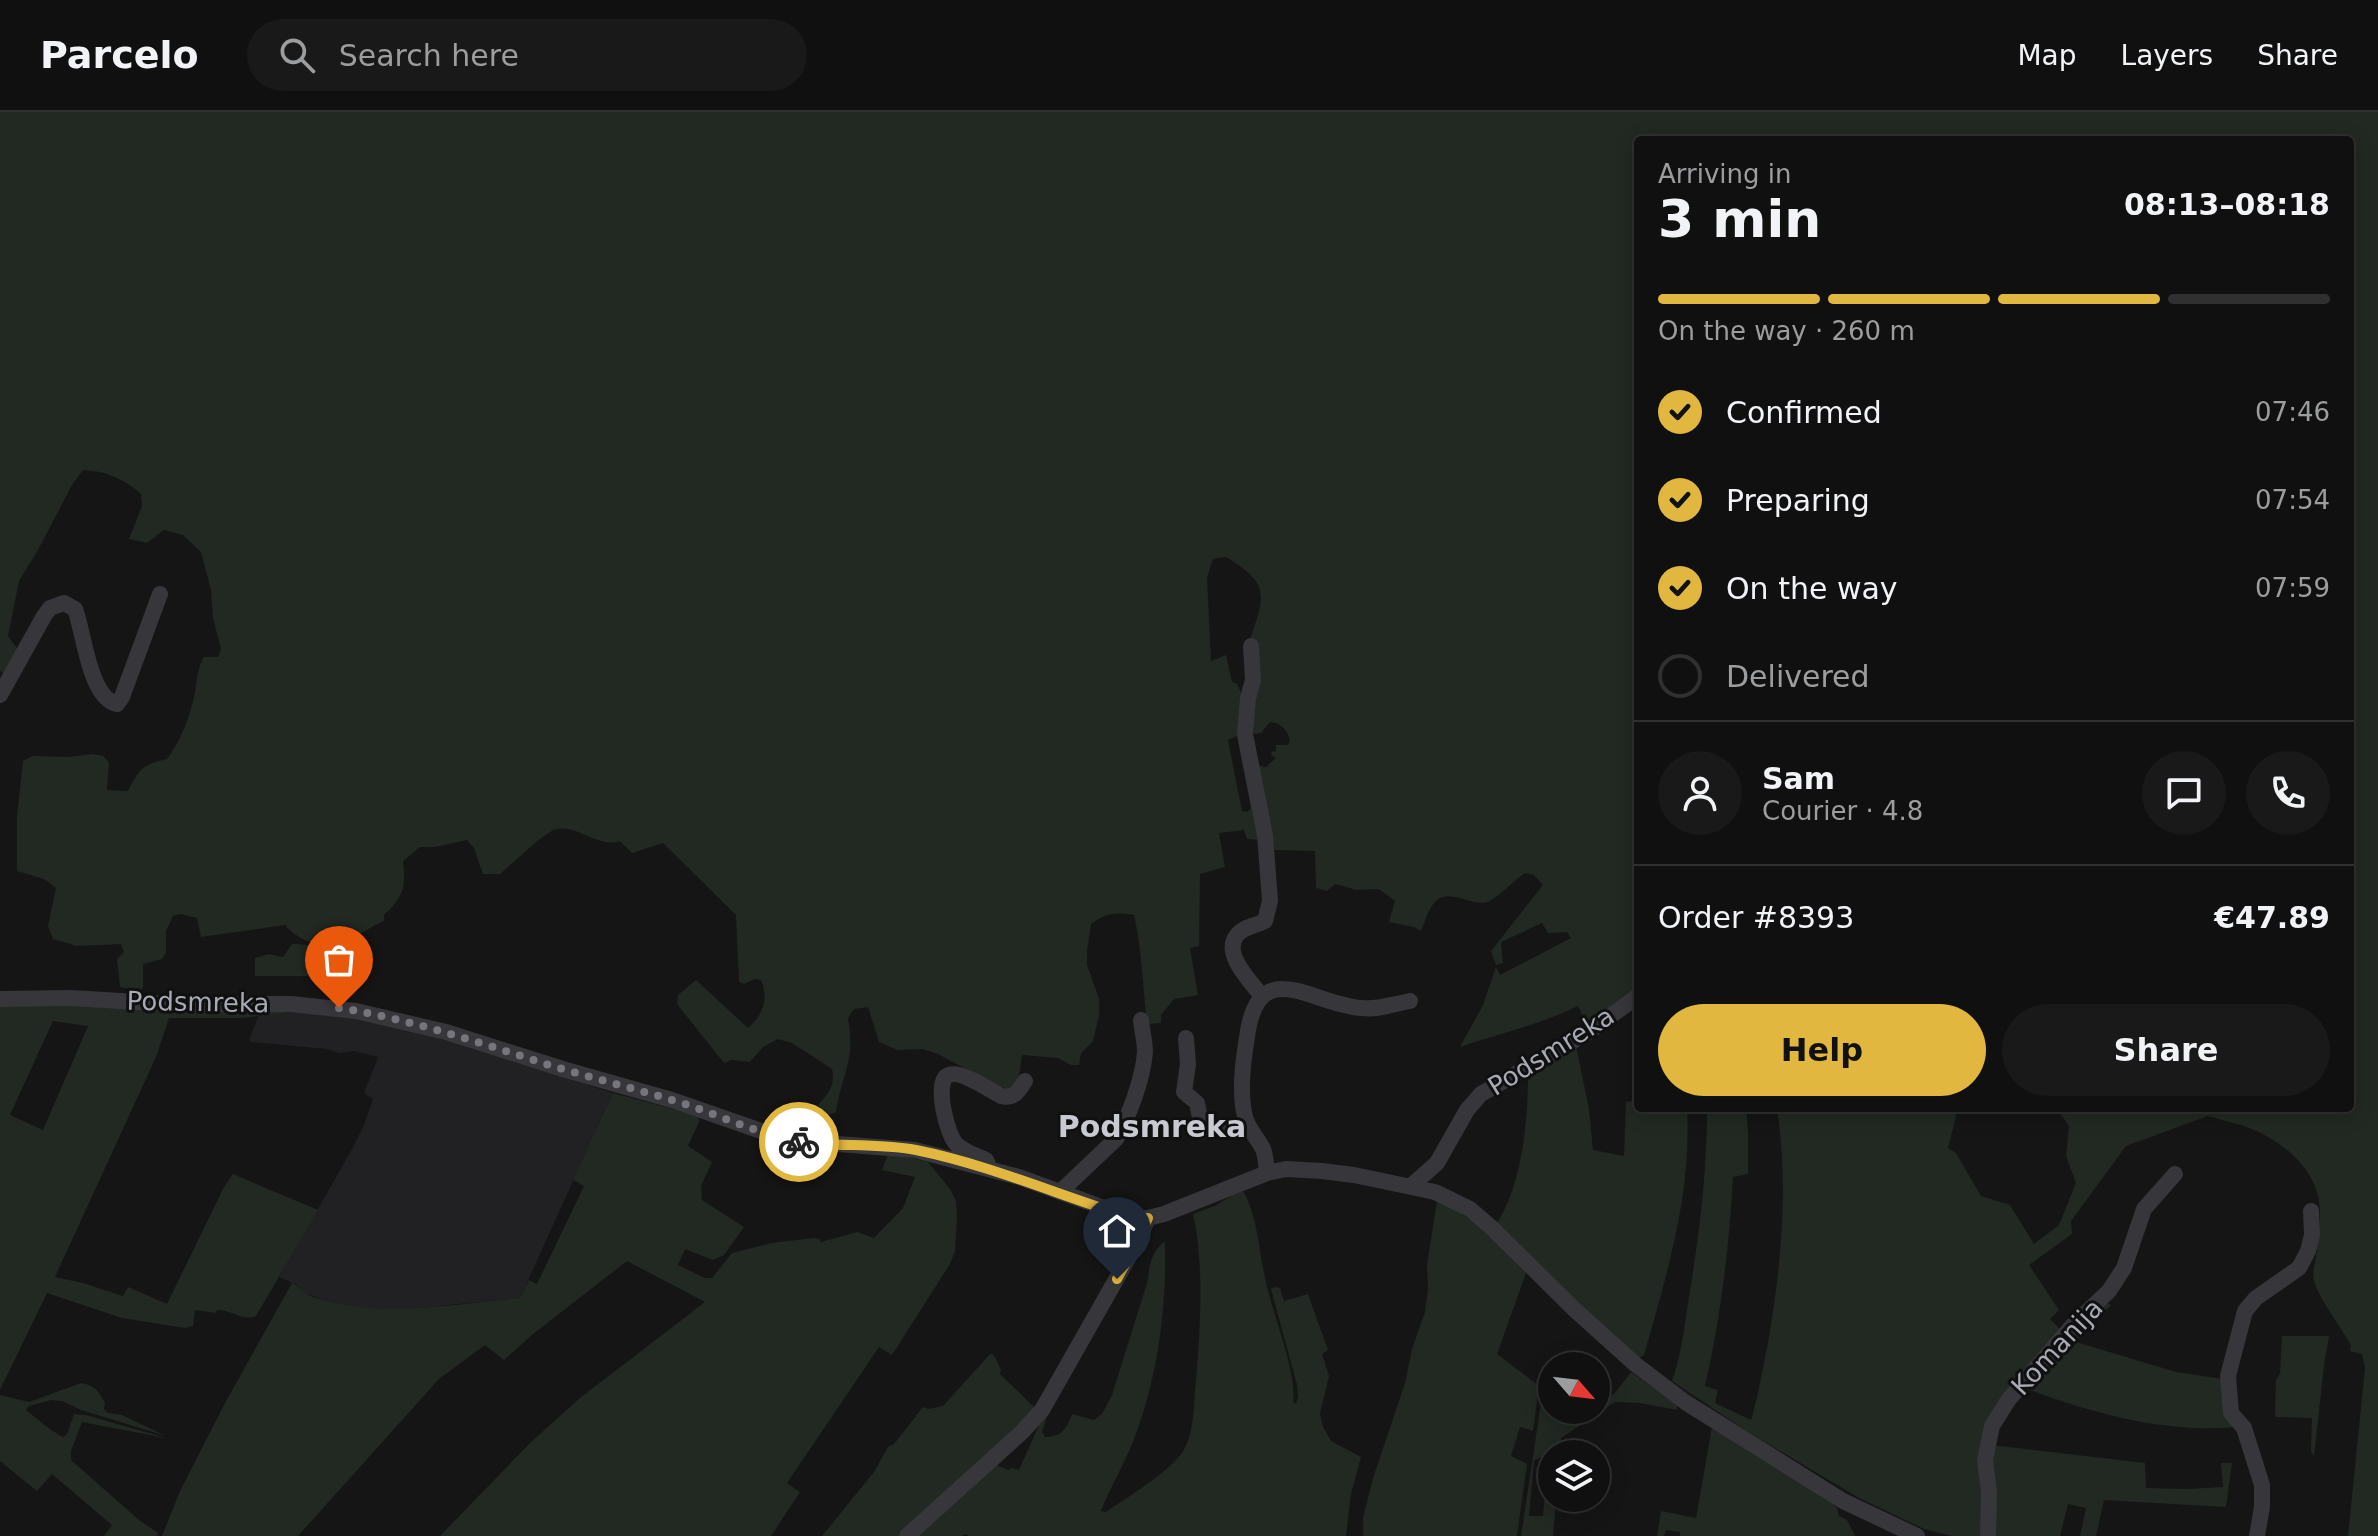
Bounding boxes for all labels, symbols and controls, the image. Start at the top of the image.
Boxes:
search box [247,19,807,91]
text: Parcelo [40,33,199,77]
icon: search [275,33,319,77]
text: Search here [339,38,519,73]
text: Map [2017,39,2077,72]
text: Layers [2121,39,2213,72]
text: Share [2257,39,2338,72]
text: Arriving in [1658,159,1792,189]
text: 08:13–08:18 [2124,187,2330,222]
text: 3 min [1658,189,1821,249]
text: On the way · 260 m [1658,316,1915,346]
icon: check [1658,390,1702,434]
text: Confirmed [1726,395,1882,430]
text: 07:46 [2255,397,2330,427]
icon: check [1658,478,1702,522]
text: Preparing [1726,483,1870,518]
text: 07:54 [2255,485,2330,515]
icon: check [1658,566,1702,610]
text: On the way [1726,571,1898,606]
text: 07:59 [2255,573,2330,603]
text: Delivered [1726,659,1870,694]
button: person [1658,751,1742,835]
button: chat [2142,751,2226,835]
button: phone [2246,751,2330,835]
text: Sam [1762,761,1835,796]
text: Courier · 4.8 [1762,796,1923,826]
text: Order #8393 [1658,900,1854,935]
text: €47.89 [2214,900,2330,935]
pin [305,926,373,1008]
icon: bag [317,938,361,982]
street label: Podsmreka [126,986,270,1018]
street label: Podsmreka [1483,1000,1619,1102]
button: Help [1658,1004,1986,1096]
button: Share [2002,1004,2330,1096]
courier [759,1102,839,1182]
district label: Podsmreka [1058,1109,1246,1144]
icon: bike [777,1120,821,1164]
pin [1083,1197,1151,1279]
icon: home [1095,1209,1139,1253]
street label: Komanija [2005,1293,2109,1401]
north arrow [1538,1352,1610,1424]
map controls [1538,1352,1610,1512]
button: layers [1538,1440,1610,1512]

